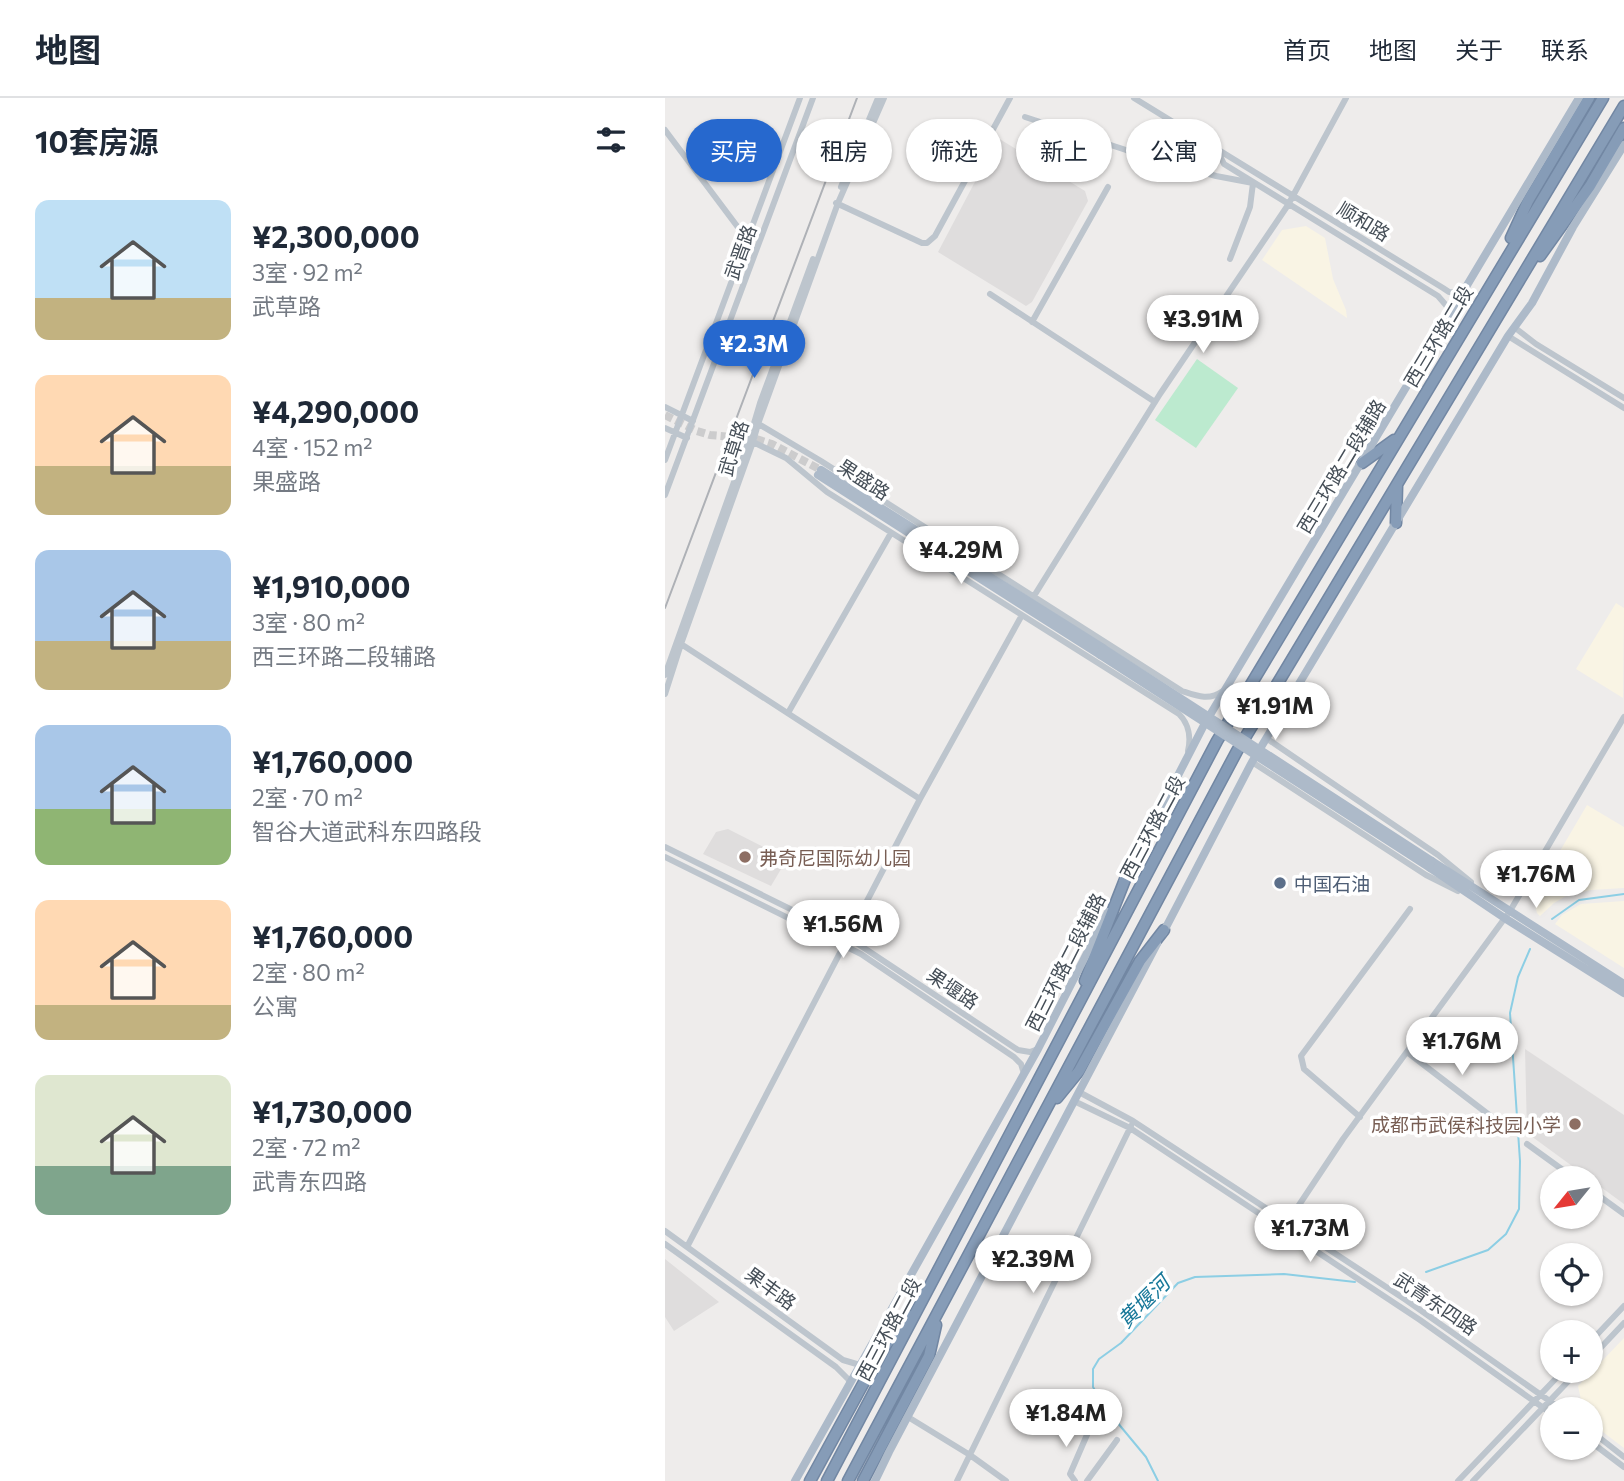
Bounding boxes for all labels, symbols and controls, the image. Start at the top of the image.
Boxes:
text: 地图 [35,28,101,69]
text: 首页 [1283,35,1331,64]
text: 地图 [1369,35,1417,64]
text: 关于 [1455,35,1503,64]
text: 联系 [1541,35,1589,64]
chip: 买房 [686,119,782,182]
chip: 租房 [796,119,892,182]
chip: 筛选 [906,119,1002,182]
chip: 新上 [1016,119,1112,182]
chip: 公寓 [1126,119,1222,182]
icon: filters [592,121,630,159]
text: 10套房源 [35,122,159,159]
street label: 顺和路 [1334,196,1394,246]
text: ¥2,300,000 [252,217,420,254]
street label: 武晋路 [719,221,761,283]
icon: home [91,228,175,312]
text: 3室 · 92 m² [252,258,363,286]
street label: 西三环路二段 [1399,281,1477,391]
text: 武草路 [252,292,321,320]
pin: ¥3.91M [1146,296,1260,355]
text: ¥3.91M [1163,304,1243,332]
pin: ¥2.3M [705,320,803,380]
text: ¥2.3M [719,329,789,357]
text: ¥4,290,000 [252,392,419,429]
street label: 西三环路二段辅路 [1292,395,1390,537]
icon: home [91,403,175,487]
street label: 武草路 [713,417,753,479]
text: 4室 · 152 m² [252,433,373,461]
street label: 果盛路 [834,454,894,504]
text: 果盛路 [252,467,321,495]
pin: ¥4.29M [904,526,1018,586]
text: ¥4.29M [919,535,1003,563]
text: ¥1,910,000 [252,567,410,604]
icon: home [91,578,175,662]
text: 3室 · 80 m² [252,608,365,636]
text: 西三环路二段辅路 [252,642,436,670]
pin: ¥1.91M [1218,682,1332,742]
text: ¥1.91M [1236,691,1314,719]
text: ¥1,760,000 [252,742,413,779]
icon: home [91,753,175,837]
street label: 西三环路二段 [1115,771,1189,883]
text: 2室 · 70 m² [252,783,363,811]
text: 智谷大道武科东四路段 [252,817,482,845]
place label: 弗奇尼国际幼儿园 [759,846,911,869]
marker: 弗奇尼国际幼儿园 [737,849,753,865]
pin: ¥1.76M [1479,850,1593,910]
text: ¥1.76M [1496,859,1576,887]
place label: 中国石油 [1294,872,1370,895]
marker: 中国石油 [1272,875,1288,891]
street label: 西三环路二段辅路 [1020,889,1110,1035]
pin: ¥1.56M [786,900,900,960]
text: ¥1.56M [803,909,883,937]
text: ¥1,760,000 [252,917,413,954]
icon: home [91,928,175,1012]
text: 2室 · 80 m² [252,958,365,986]
street label: 果堰路 [923,963,983,1013]
text: 公寓 [252,992,298,1020]
pin: ¥1.76M [1405,1018,1519,1077]
text: ¥1.76M [1422,1026,1502,1054]
text: ¥1,730,000 [252,1092,412,1129]
icon: home [91,1103,175,1187]
place label: 成都市武侯科技园小学 [1371,1113,1561,1136]
marker: 成都市武侯科技园小学 [1567,1116,1583,1132]
text: 2室 · 72 m² [252,1133,361,1161]
north arrow [1540,1166,1603,1228]
map controls [1540,1166,1603,1460]
text: 武青东四路 [252,1167,367,1195]
pin: ¥1.73M [1253,1204,1367,1264]
text: ¥1.73M [1270,1213,1350,1241]
pin: ¥2.39M [976,1236,1090,1295]
button: locate [1540,1243,1603,1306]
text: ¥2.39M [991,1244,1075,1272]
street label: 果丰路 [741,1262,801,1314]
water label: 黄堰河 [1112,1267,1177,1332]
street label: 武青东四路 [1390,1267,1482,1339]
street label: 西三环路二段 [851,1273,925,1385]
button: + [1540,1320,1603,1383]
pin: ¥1.84M [1009,1390,1123,1449]
button: − [1540,1397,1603,1460]
text: ¥1.84M [1025,1398,1107,1426]

